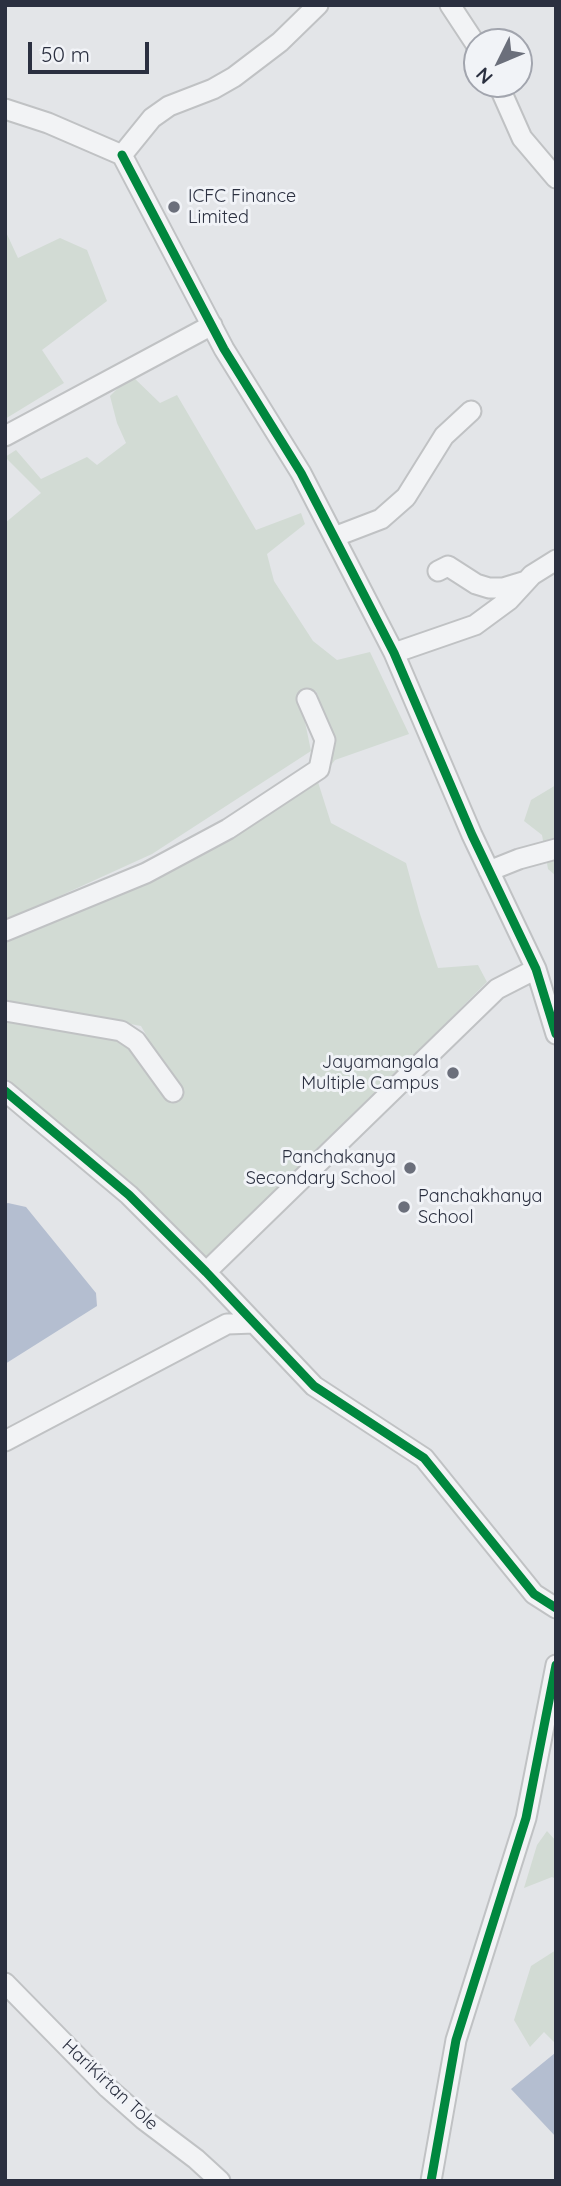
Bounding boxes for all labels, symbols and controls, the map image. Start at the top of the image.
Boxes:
scale bar [32,28,152,72]
north arrow [463,28,533,98]
text: 50 m [41,41,90,67]
text: N [471,63,498,89]
place label: ICFC Finance Limited [188,186,296,228]
marker: ICFC Finance Limited [166,199,182,215]
place label: Jayamangala Multiple Campus [301,1052,439,1094]
marker: Jayamangala Multiple Campus [445,1065,461,1081]
place label: Panchakanya Secondary School [246,1147,396,1190]
marker: Panchakanya Secondary School [402,1160,418,1176]
place label: Panchakhanya School [418,1186,543,1228]
marker: Panchakhanya School [396,1199,412,1215]
street label: HariKirtan Tole [57,2035,163,2135]

